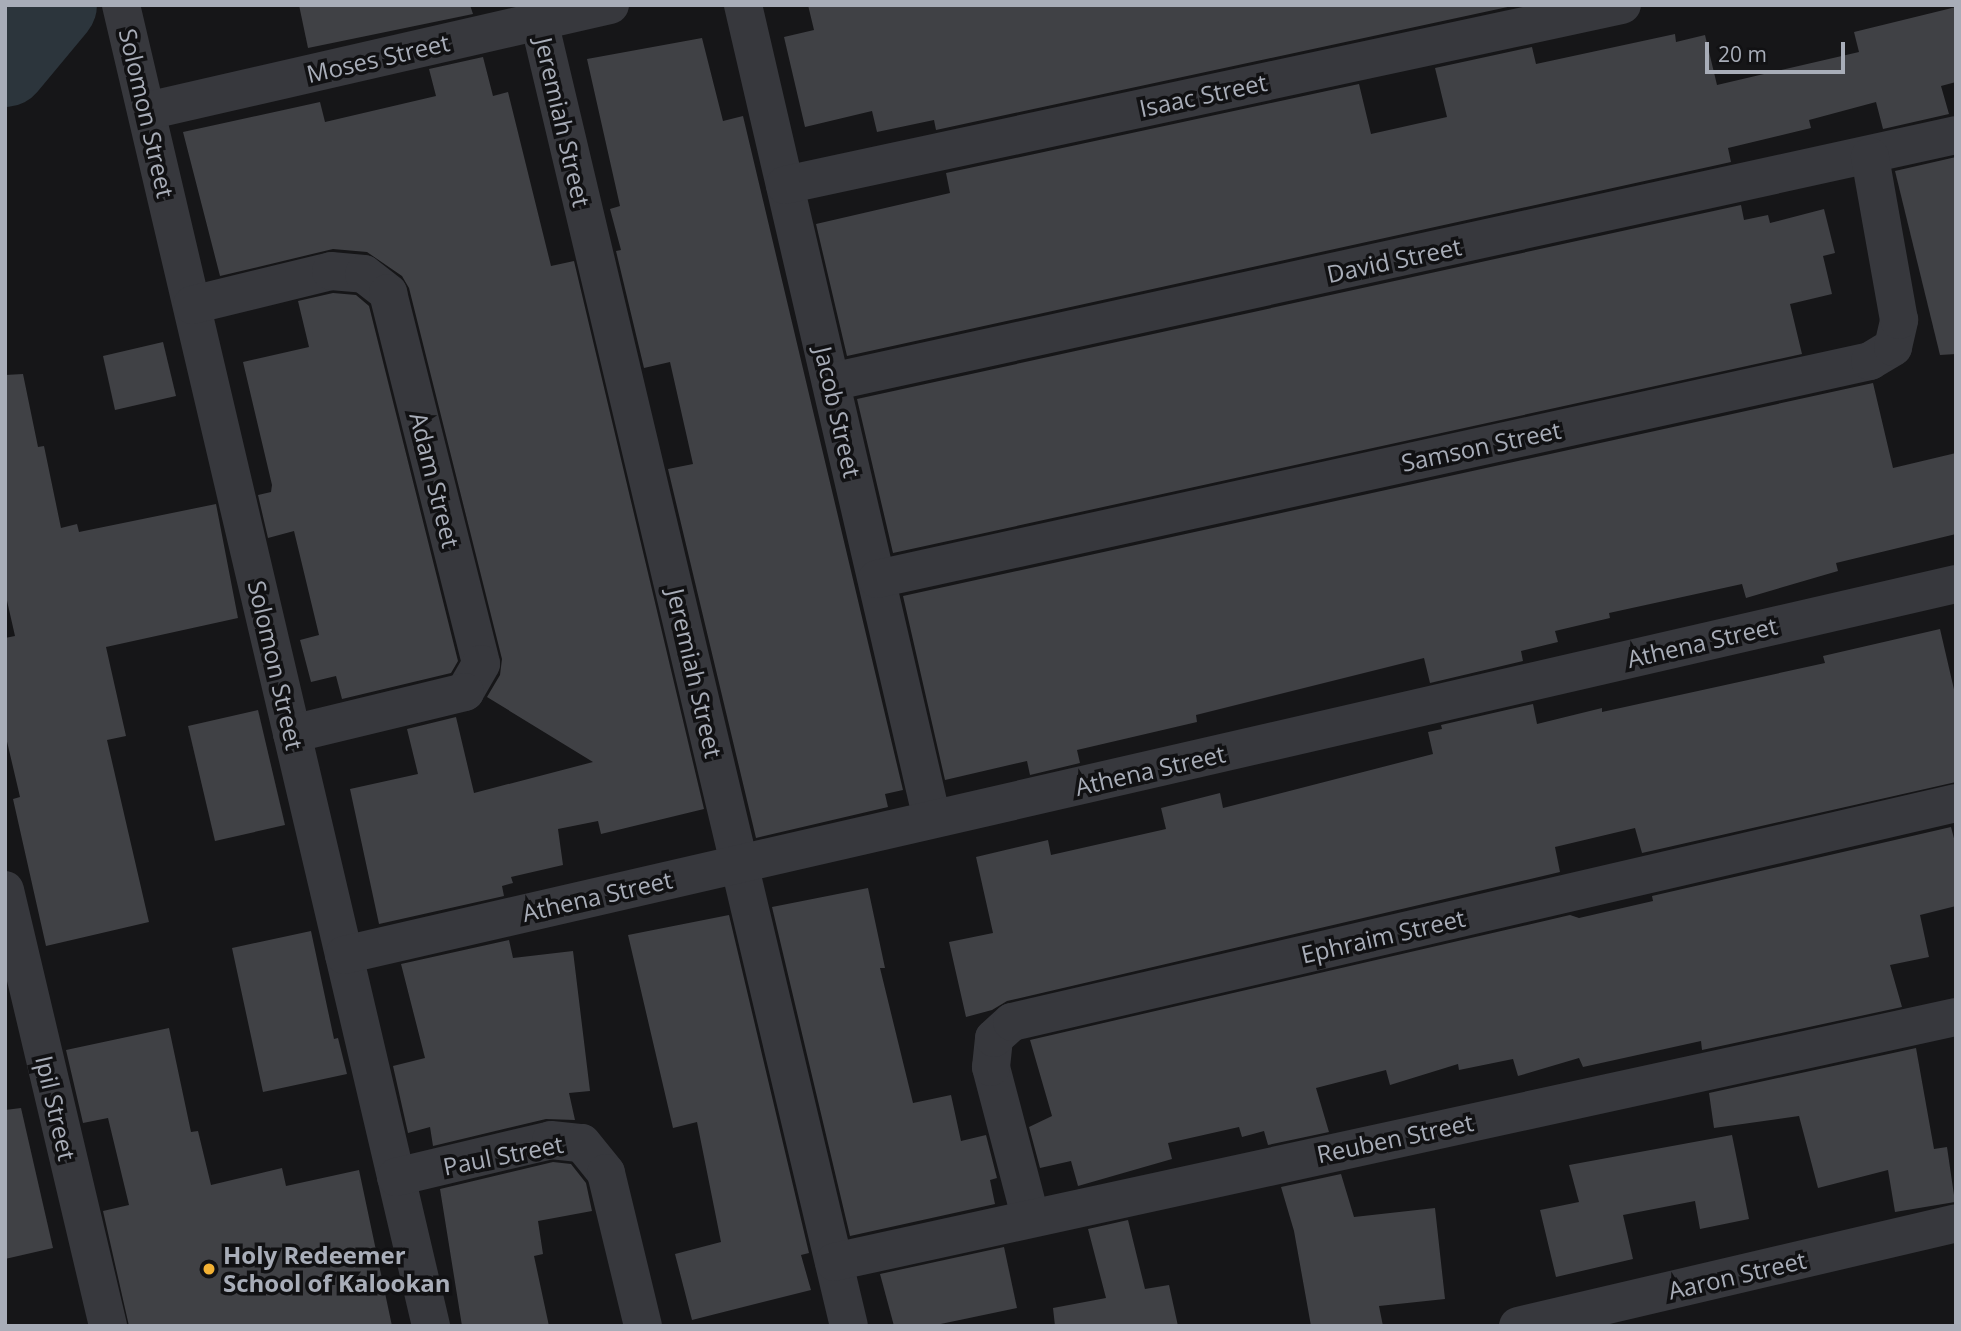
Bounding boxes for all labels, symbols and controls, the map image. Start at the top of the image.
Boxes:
street label: Solomon Street [114,26,180,200]
street label: Moses Street [304,28,452,88]
scale bar [1709,28,1849,72]
street label: Jeremiah Street [530,35,596,209]
text: 20 m [1718,40,1767,68]
street label: Isaac Street [1137,67,1269,123]
street label: David Street [1324,232,1464,288]
street label: Jacob Street [809,344,867,480]
street label: Adam Street [404,409,466,551]
street label: Samson Street [1398,415,1564,477]
street label: Solomon Street [243,578,309,752]
street label: Jeremiah Street [662,586,728,760]
street label: Athena Street [1624,611,1780,673]
street label: Athena Street [1072,739,1228,801]
street label: Athena Street [519,865,675,927]
street label: Ephraim Street [1298,903,1468,969]
street label: Ipil Street [30,1053,82,1163]
street label: Reuben Street [1314,1107,1476,1169]
street label: Paul Street [440,1129,566,1181]
place label: Holy Redeemer School of Kalookan [223,1241,451,1297]
street label: Aaron Street [1665,1245,1809,1305]
marker: Holy Redeemer School of Kalookan [201,1261,217,1277]

